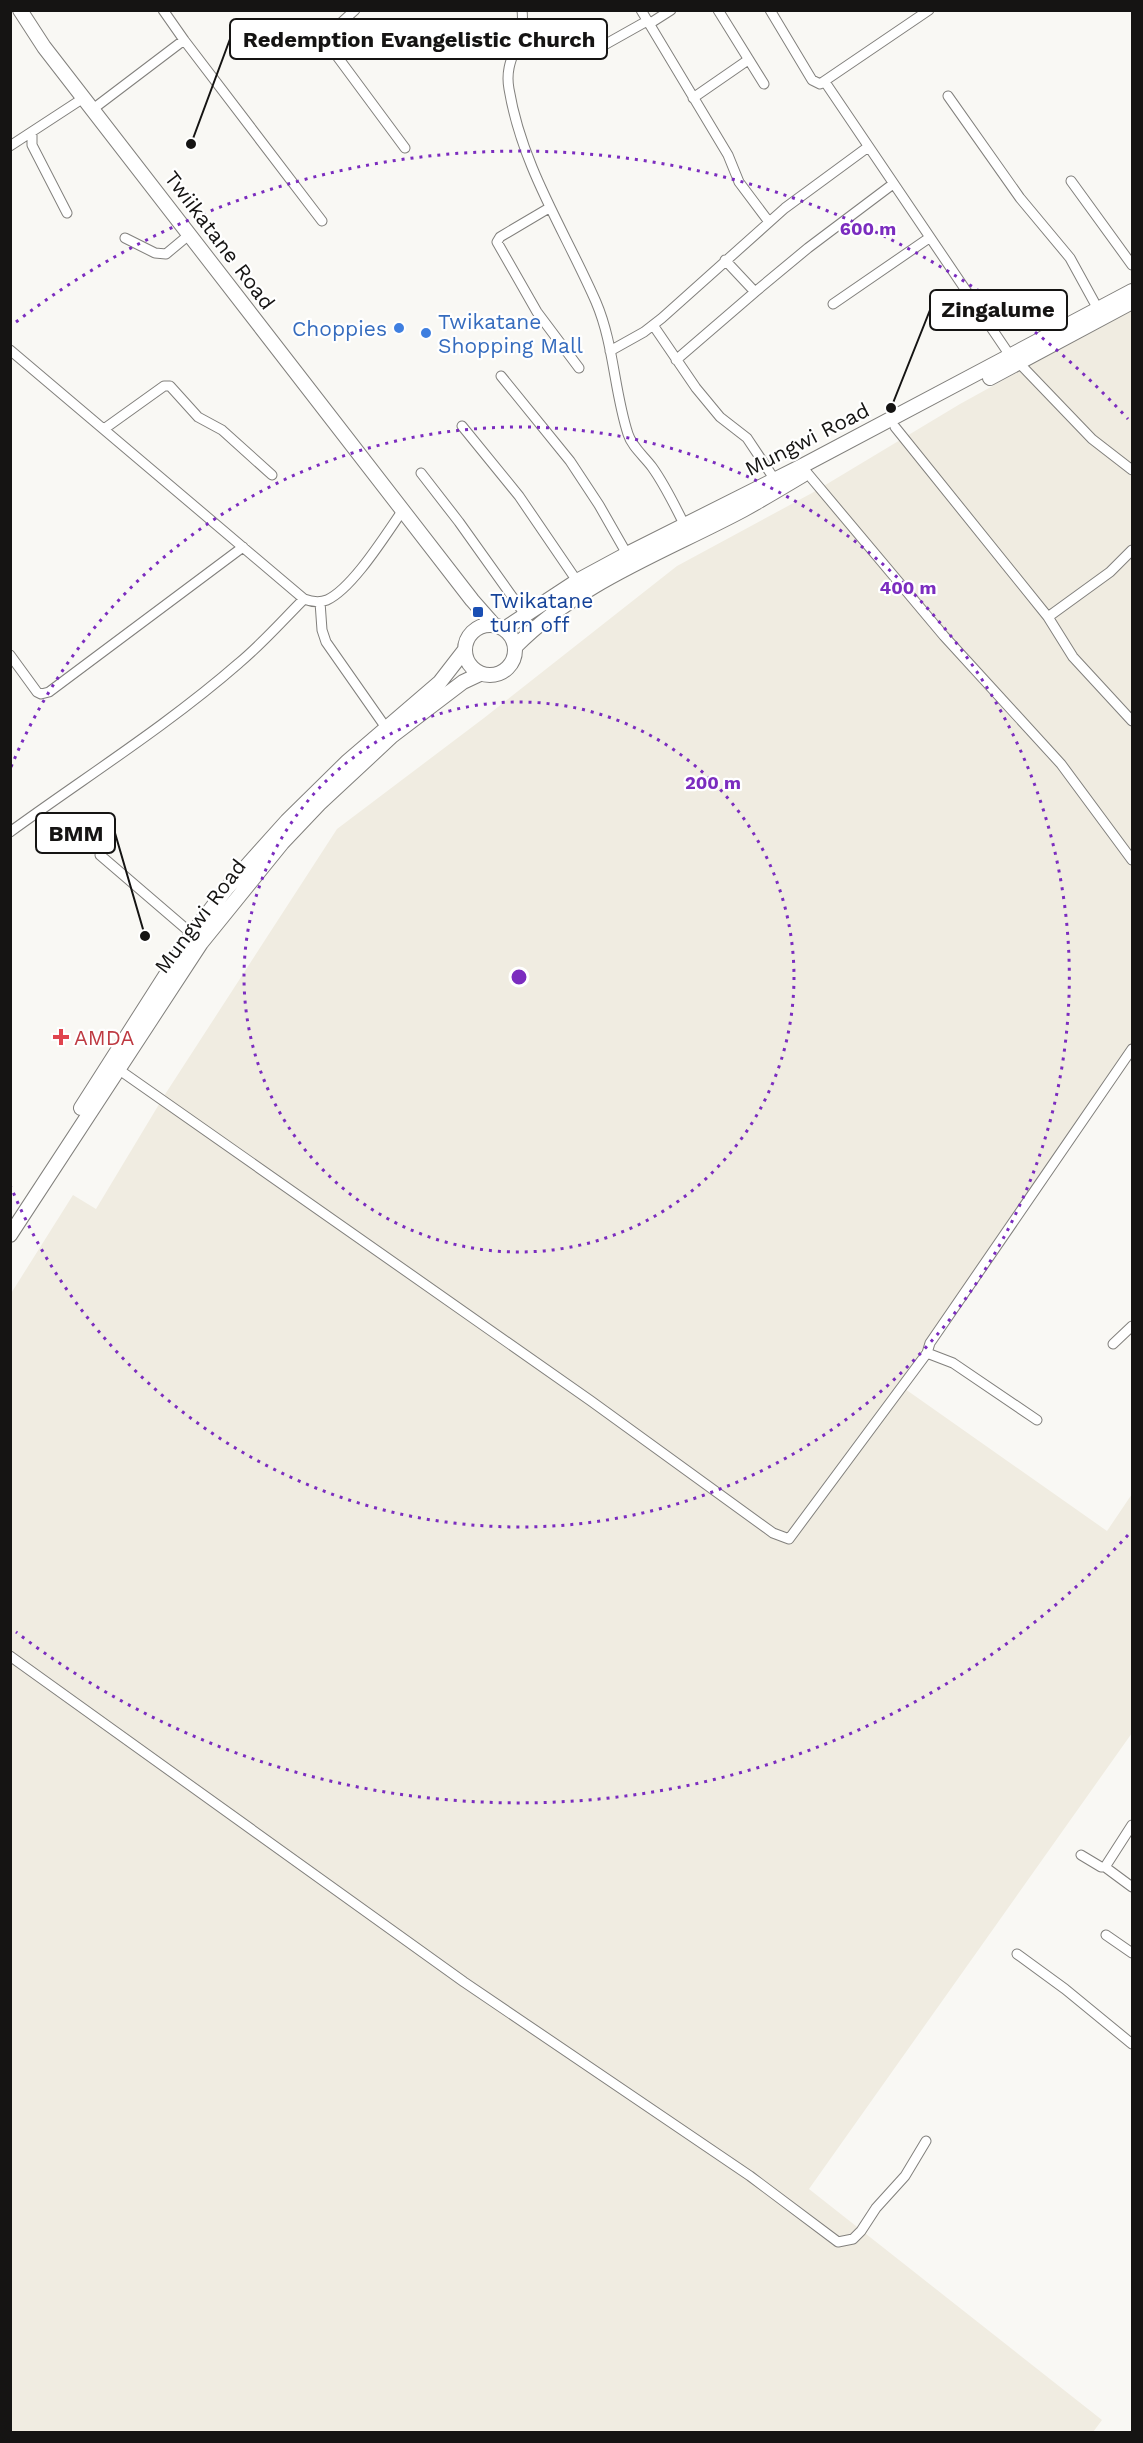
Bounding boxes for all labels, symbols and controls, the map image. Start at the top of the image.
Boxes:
callout: Redemption Evangelistic Church [230,19,607,59]
text: Redemption Evangelistic Church [243,27,595,52]
street label: Twiikatane Road [160,166,280,314]
text: 600 m [840,218,896,239]
callout: Zingalume [930,290,1067,330]
text: Zingalume [941,297,1055,322]
place label: Twikatane Shopping Mall [438,309,583,358]
place label: Choppies [292,316,387,341]
marker: Choppies [392,321,406,335]
marker: Twikatane Shopping Mall [419,326,433,340]
street label: Mungwi Road [741,397,873,481]
text: 400 m [880,577,936,598]
place label: Twikatane turn off [490,588,593,637]
marker: Twikatane turn off [471,605,485,619]
text: 200 m [685,772,741,793]
callout: BMM [36,813,115,853]
text: BMM [48,821,104,846]
street label: Mungwi Road [149,854,251,978]
centre of rings [509,967,529,987]
place label: AMDA [74,1025,134,1050]
marker: AMDA [52,1028,70,1046]

